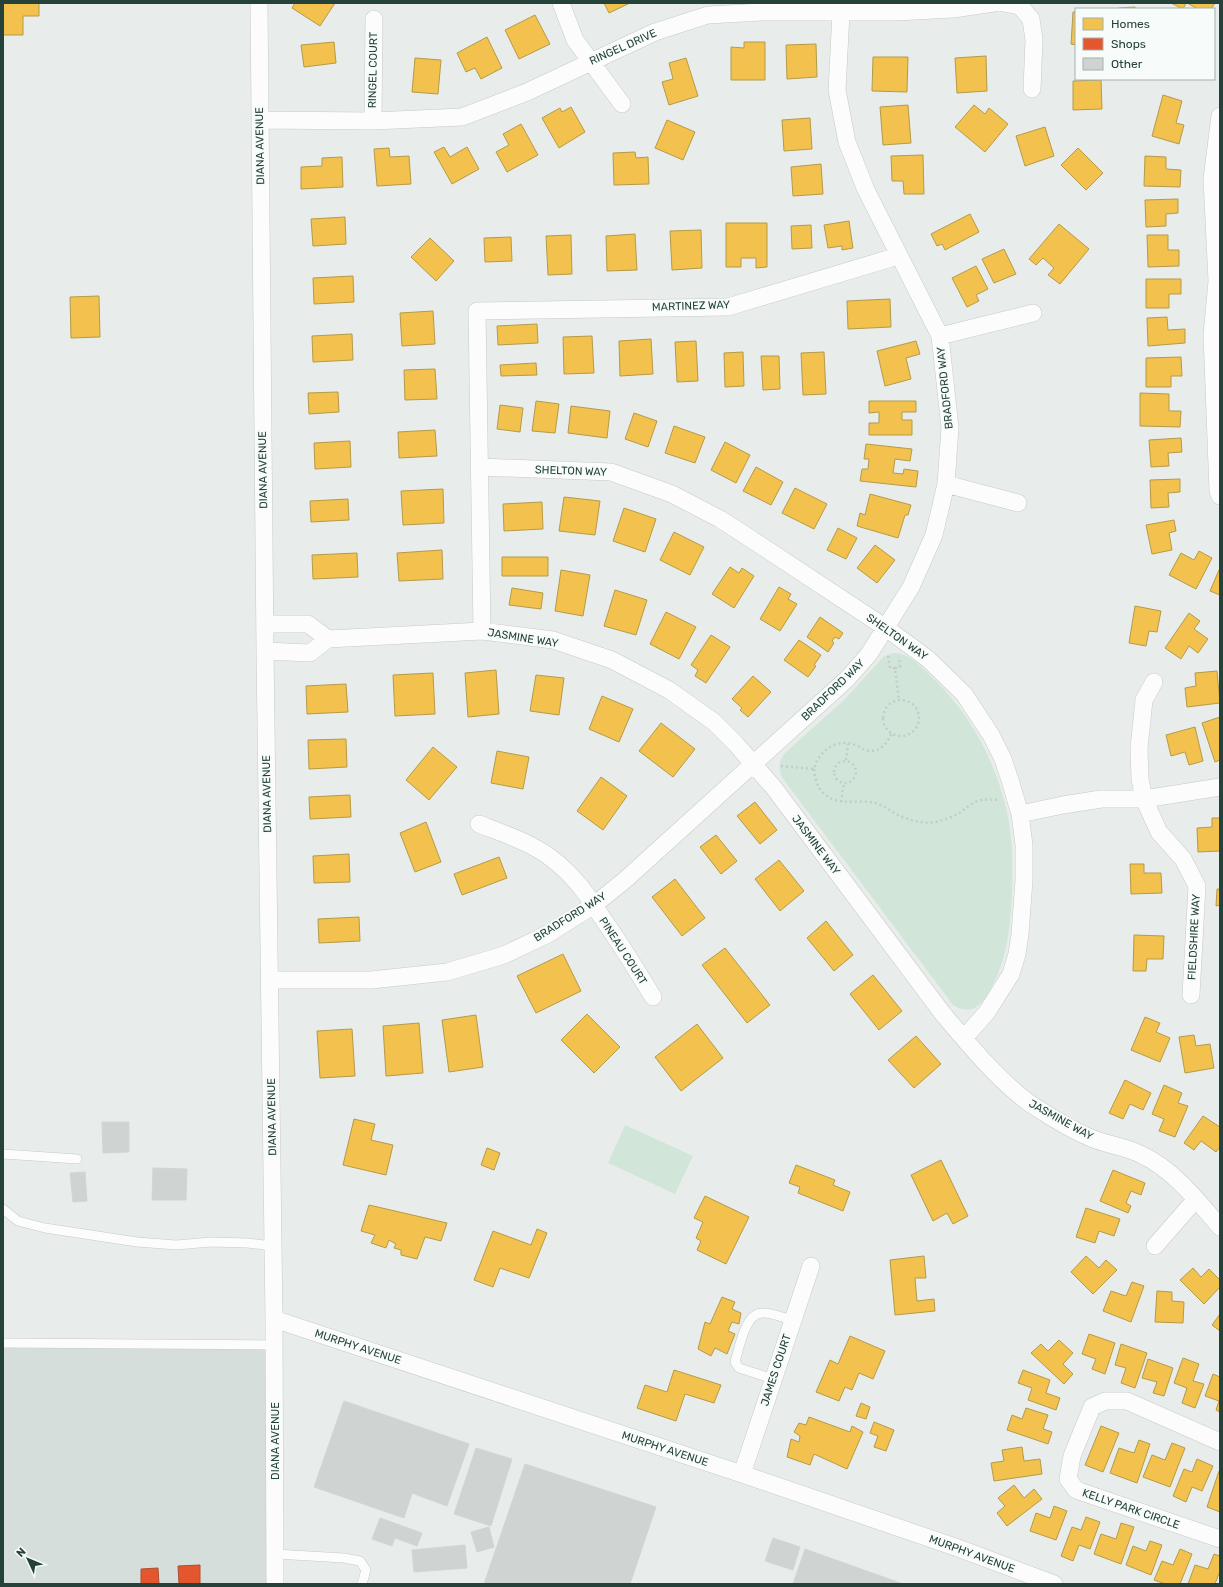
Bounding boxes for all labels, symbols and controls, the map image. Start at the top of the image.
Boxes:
legend [1075,8,1215,80]
text: Homes [1111,17,1150,31]
street label: RINGEL DRIVE [587,26,659,68]
street label: RINGEL COURT [366,31,380,108]
text: Shops [1111,37,1146,51]
text: Other [1111,57,1143,71]
street label: DIANA AVENUE [253,107,267,185]
street label: MARTINEZ WAY [652,298,730,314]
street label: BRADFORD WAY [934,346,956,430]
street label: DIANA AVENUE [256,431,270,509]
street label: SHELTON WAY [535,463,607,479]
street label: SHELTON WAY [864,611,930,663]
street label: JASMINE WAY [487,626,559,650]
street label: BRADFORD WAY [799,657,867,723]
street label: DIANA AVENUE [260,755,274,833]
street label: JASMINE WAY [789,812,843,878]
street label: BRADFORD WAY [531,890,609,944]
street label: FIELDSHIRE WAY [1185,894,1203,980]
street label: PINEAU COURT [596,915,650,988]
street label: DIANA AVENUE [265,1078,279,1156]
street label: JASMINE WAY [1026,1097,1096,1143]
street label: MURPHY AVENUE [313,1327,403,1367]
street label: JAMES COURT [758,1332,794,1408]
street label: DIANA AVENUE [269,1402,282,1480]
street label: MURPHY AVENUE [620,1429,710,1469]
street label: KELLY PARK CIRCLE [1081,1486,1182,1532]
street label: MURPHY AVENUE [927,1532,1017,1576]
north arrow [8,1539,48,1579]
text: N [14,1545,29,1560]

